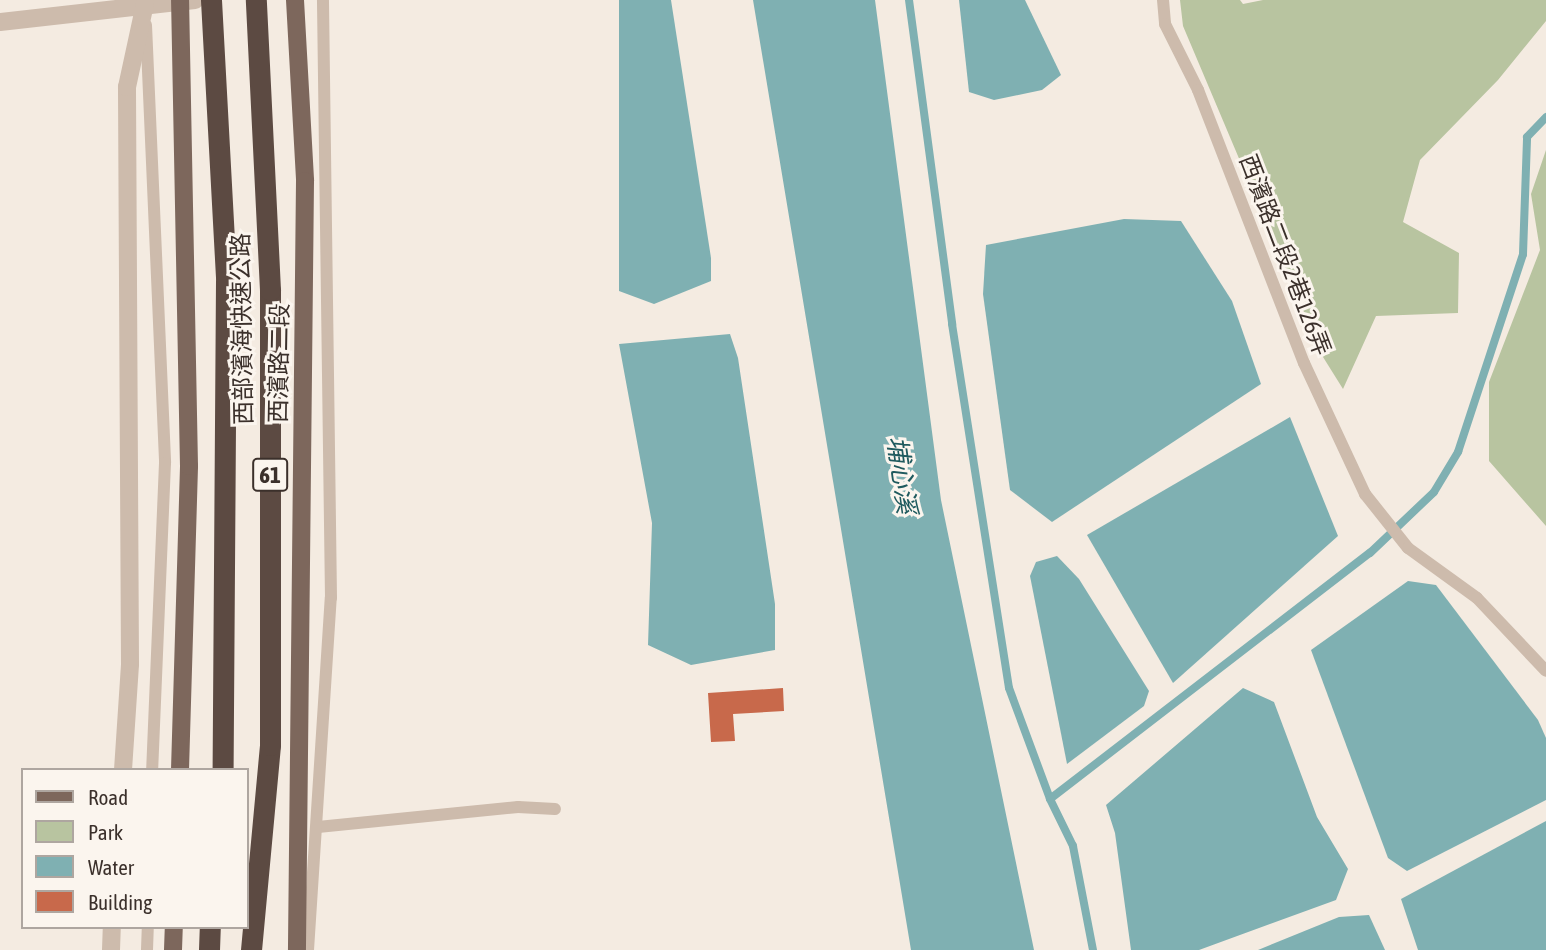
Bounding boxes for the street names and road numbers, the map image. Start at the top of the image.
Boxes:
street label: 西濱路二段2巷126弄 [1233,150,1337,360]
street label: 西部濱海快速公路 [226,233,258,425]
street label: 西濱路二段 [264,303,294,423]
road number: 61 [251,456,289,495]

